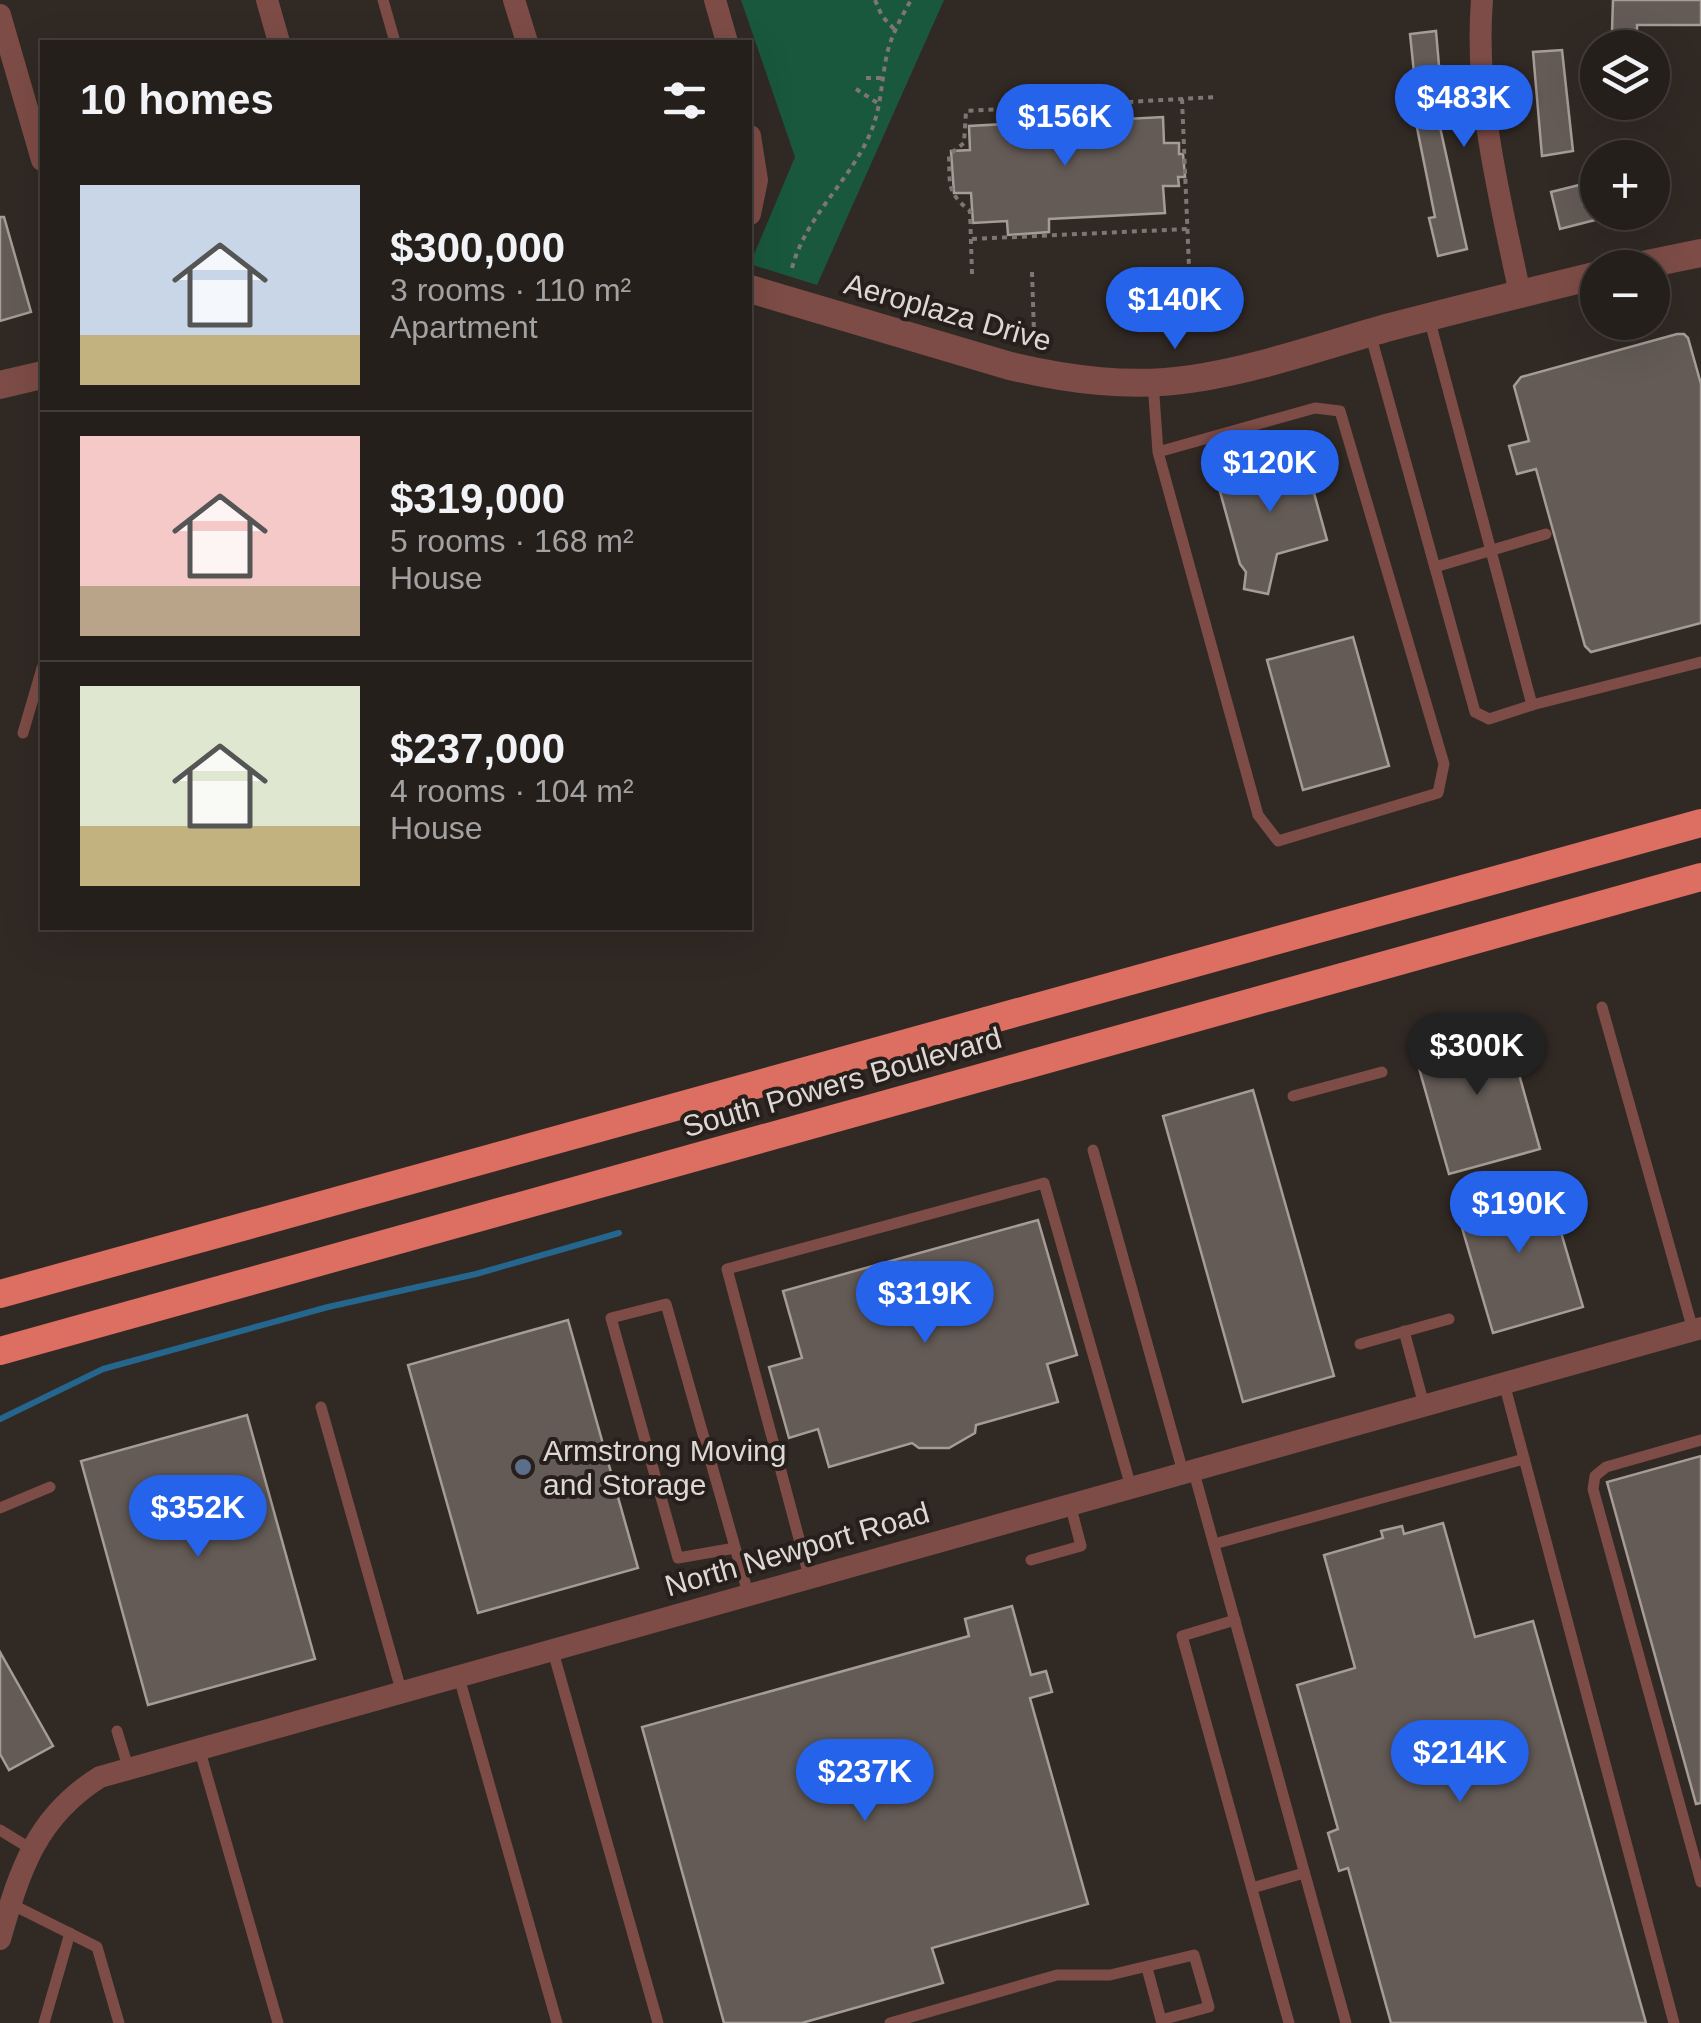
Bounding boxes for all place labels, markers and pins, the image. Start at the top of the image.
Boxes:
pin: $483K [1394,65,1534,150]
pin: $156K [995,84,1135,169]
pin: $140K [1105,267,1245,352]
pin: $120K [1200,430,1340,515]
pin: $300K [1407,1013,1547,1098]
pin: $190K [1449,1171,1589,1256]
pin: $319K [855,1261,995,1346]
place label: Armstrong Moving and Storage [543,1434,786,1501]
marker: Armstrong Moving and Storage [512,1456,534,1478]
pin: $352K [128,1475,268,1560]
pin: $214K [1390,1720,1530,1805]
pin: $237K [795,1739,935,1824]

